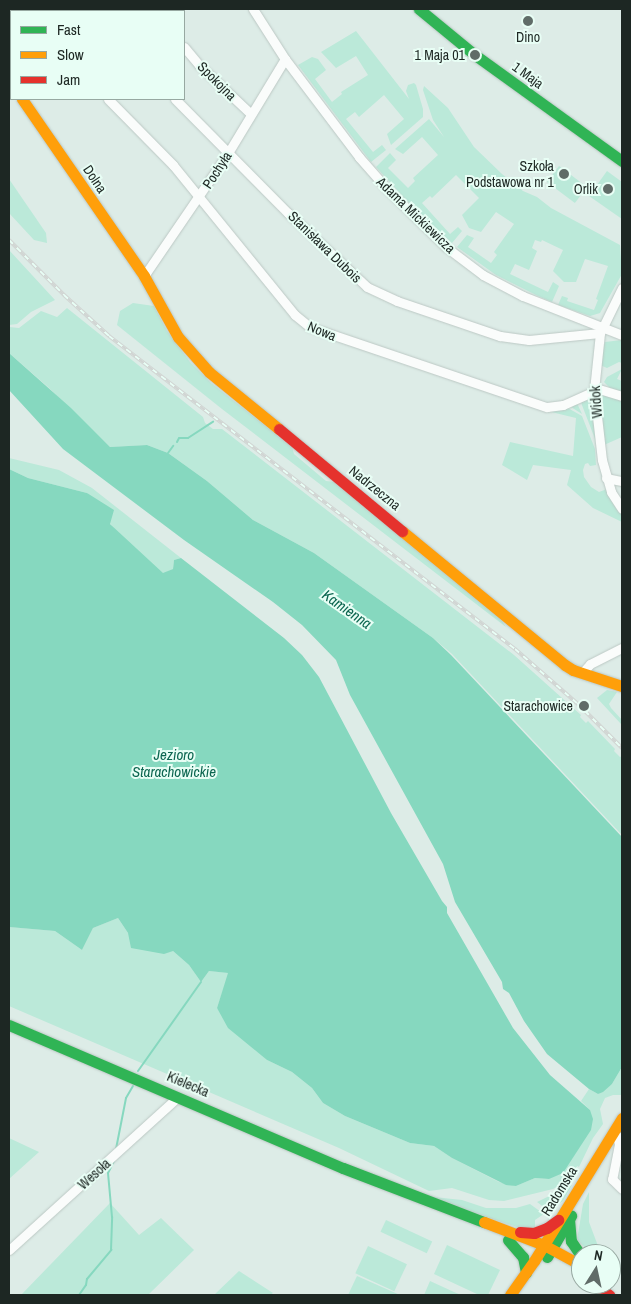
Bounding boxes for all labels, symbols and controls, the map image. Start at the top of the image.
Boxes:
legend [10,10,185,100]
marker: Dino [522,15,534,27]
text: Fast [57,19,80,40]
place label: Dino [516,29,540,45]
text: Slow [57,44,84,65]
place label: 1 Maja 01 [415,47,465,63]
marker: 1 Maja 01 [469,49,481,61]
street label: Spokojna [194,58,240,104]
street label: 1 Maja [509,58,547,92]
text: Jam [57,69,80,90]
street label: Pochyła [199,148,235,192]
place label: Szkoła Podstawowa nr 1 [466,158,554,190]
street label: Dolna [80,162,110,196]
marker: Szkoła Podstawowa nr 1 [558,168,570,180]
street label: Adama Mickiewicza [373,173,459,257]
place label: Orlik [574,181,598,197]
marker: Orlik [602,183,614,195]
street label: Stanisława Dubois [285,208,365,286]
street label: Nowa [305,318,339,344]
street label: Widok [586,385,606,419]
street label: Nadrzeczna [346,462,404,514]
water label: Kamienna [319,586,375,632]
place label: Starachowice [503,698,573,714]
marker: Starachowice [577,699,591,713]
water label: Jezioro Starachowickie [132,745,216,780]
street label: Kielecka [164,1068,212,1100]
street label: Wesoła [74,1155,114,1193]
street label: Radomska [537,1163,581,1219]
north arrow [571,1244,621,1294]
text: N [593,1246,604,1265]

